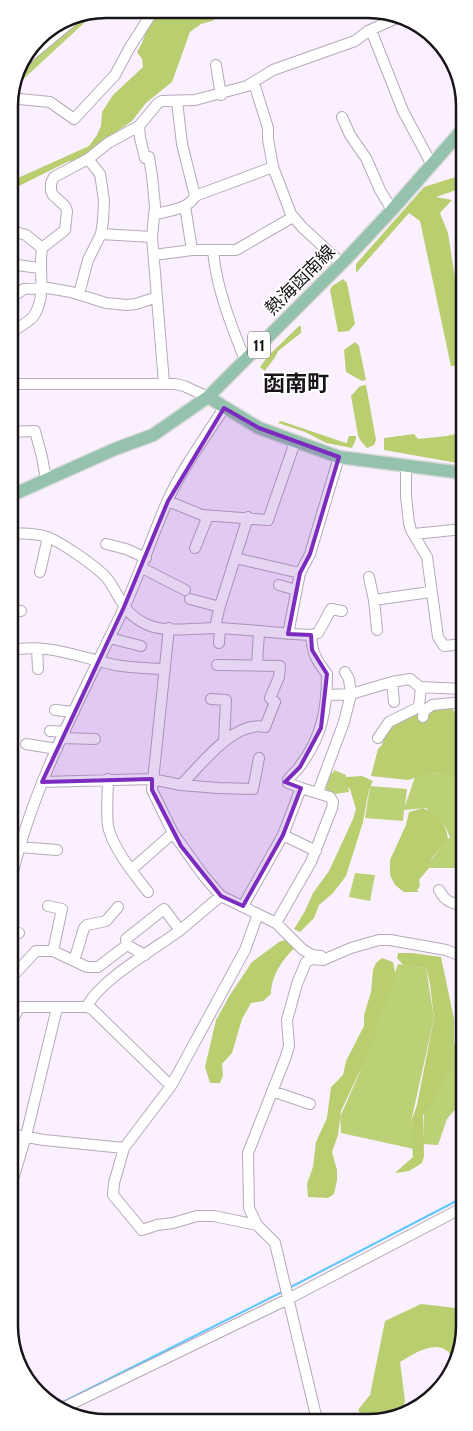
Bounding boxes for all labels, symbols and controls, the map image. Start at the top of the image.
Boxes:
street label: 熱海函南線 [260,240,340,320]
road number: 11 [248,332,270,358]
district label: 函南町 [263,370,329,397]

